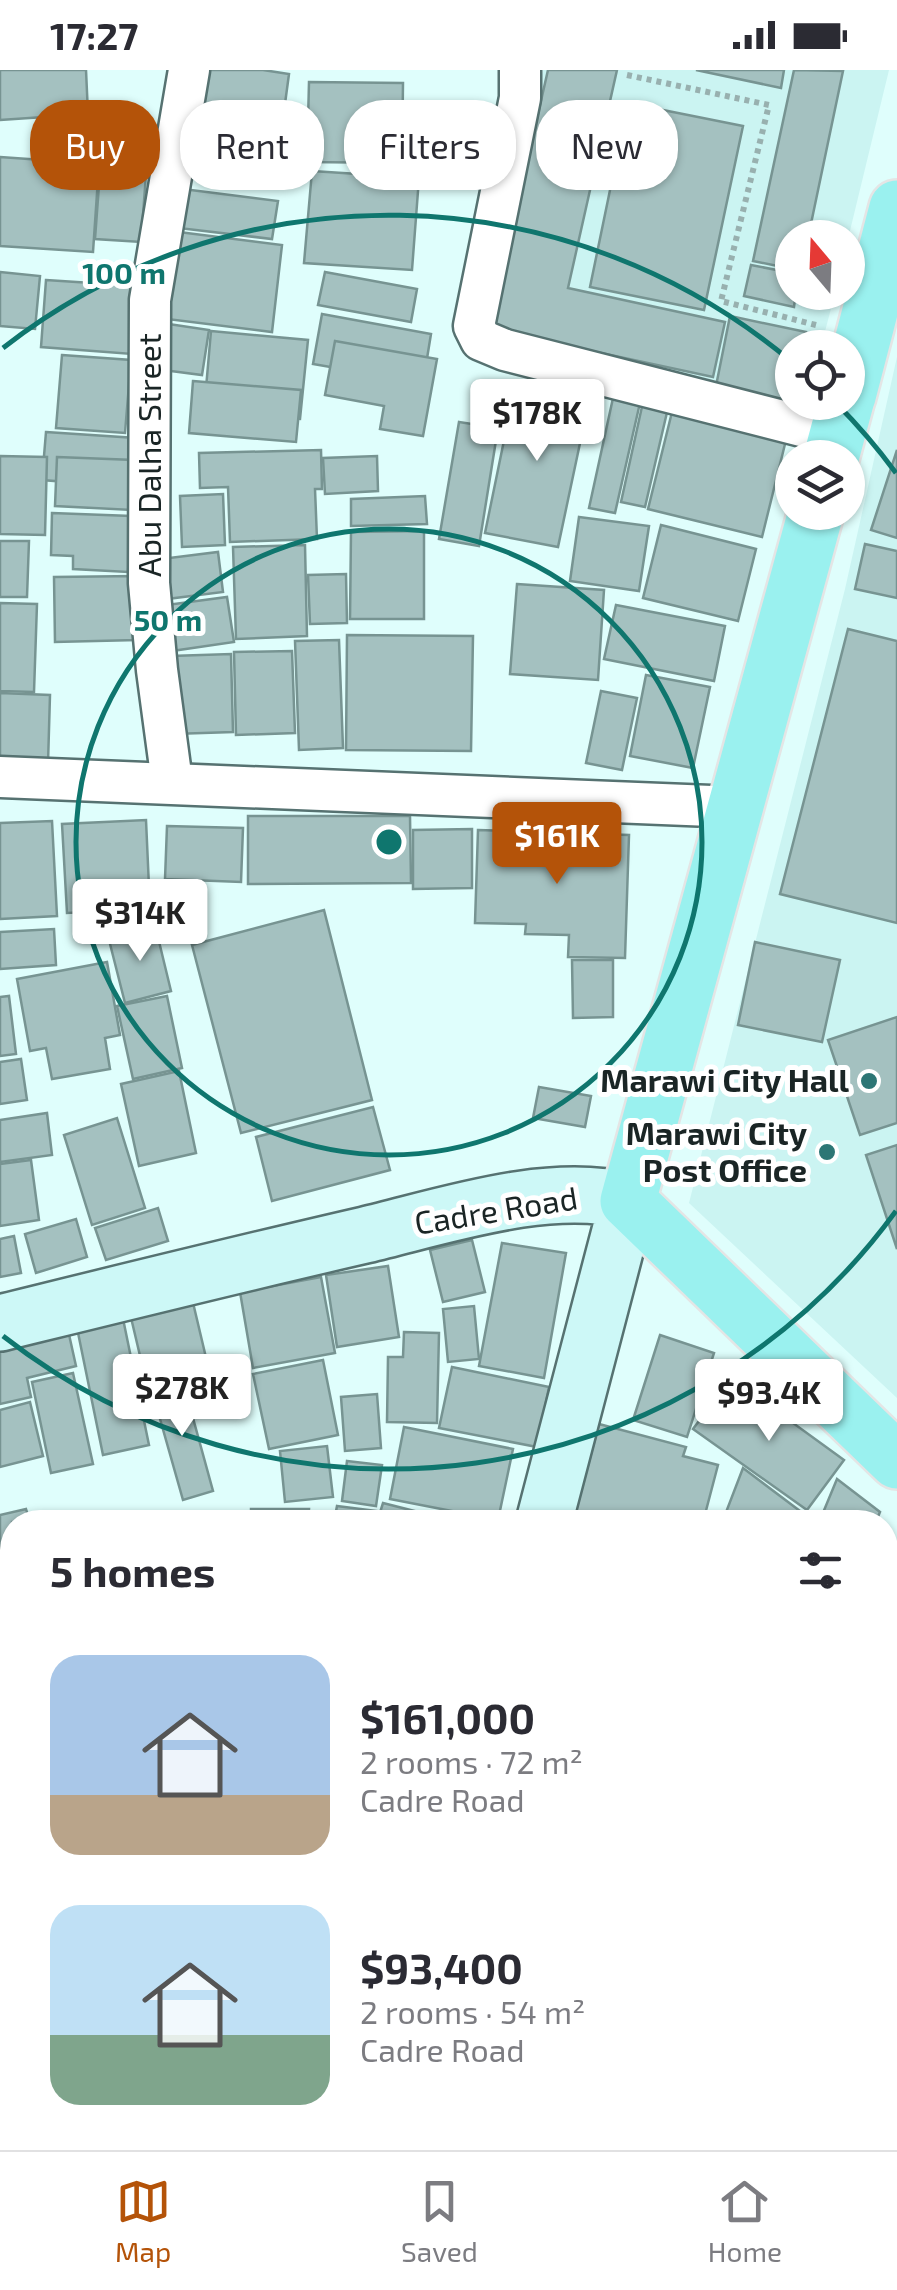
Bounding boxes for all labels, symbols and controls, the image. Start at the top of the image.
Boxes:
text: 17:27 [50,12,138,58]
chip: Buy [30,100,160,190]
chip: Rent [180,100,324,190]
chip: Filters [344,100,516,190]
chip: New [536,100,678,190]
north arrow [775,220,865,310]
map controls [775,220,865,530]
text: 100 m [82,254,166,290]
button: locate [775,330,865,420]
street label: Abu Dalha Street [129,333,167,577]
pin: $178K [467,379,607,464]
text: $178K [492,392,582,430]
button: layers [775,440,865,530]
text: 50 m [134,601,202,637]
pin: $161K [487,802,627,887]
text: $161K [514,815,600,853]
centre of rings [371,824,407,860]
pin: $314K [70,879,210,964]
text: $314K [94,892,186,930]
place label: Marawi City Hall [600,1060,849,1099]
marker: Marawi City Hall [858,1070,880,1092]
place label: Marawi City Post Office [626,1113,807,1188]
marker: Marawi City Post Office [816,1141,838,1163]
street label: Cadre Road [411,1177,580,1241]
pin: $278K [112,1354,252,1439]
pin: $93.4K [688,1359,850,1444]
text: $278K [135,1367,229,1405]
text: $93.4K [717,1372,821,1410]
icon: filters [793,1543,848,1598]
text: 5 homes [50,1545,215,1595]
text: $161,000 [360,1692,535,1742]
icon: home [130,1695,250,1815]
text: 2 rooms · 72 m² [360,1742,583,1780]
text: Cadre Road [360,1780,525,1818]
text: $93,400 [360,1942,523,1992]
icon: home [130,1945,250,2065]
text: 2 rooms · 54 m² [360,1992,585,2030]
text: Cadre Road [360,2030,525,2068]
tab: Map [115,2174,171,2268]
tab: Saved [401,2174,478,2268]
tab: Home [708,2174,782,2268]

